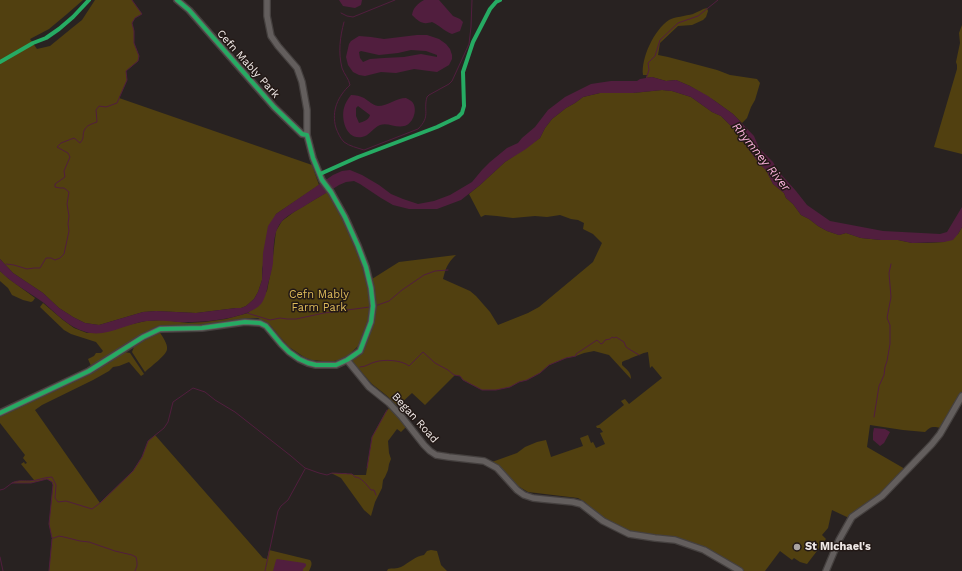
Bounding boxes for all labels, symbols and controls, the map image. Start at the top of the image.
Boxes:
street label: Cefn Mably Park [214,27,282,101]
water label: Rhymney River [729,120,793,194]
park label: Cefn Mably Farm Park [289,288,349,314]
street label: Began Road [389,390,441,446]
place label: St Michael's [805,540,871,554]
marker: St Michael's [792,542,802,552]

